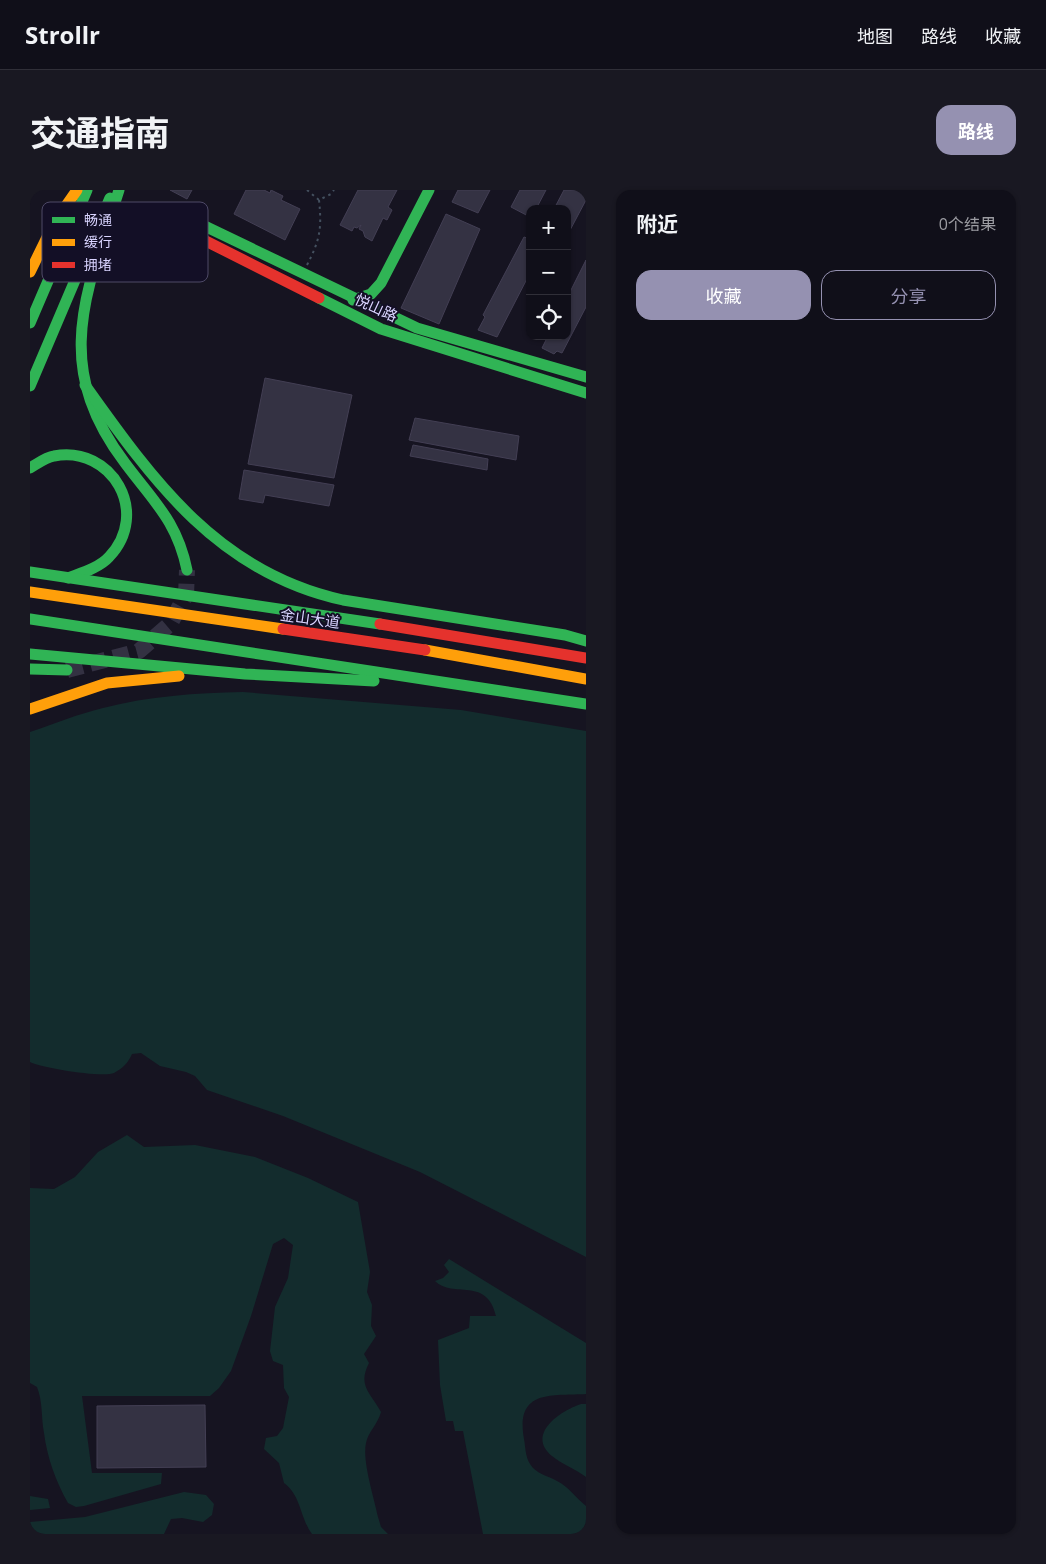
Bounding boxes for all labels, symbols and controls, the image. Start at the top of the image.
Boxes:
text: Strollr [25,18,100,51]
text: 地图 [857,24,893,48]
text: 路线 [921,24,957,48]
text: 收藏 [985,24,1021,48]
button: 路线 [936,105,1016,155]
text: 交通指南 [30,109,170,156]
legend [42,202,208,282]
map controls [526,205,571,340]
button: + [526,205,571,250]
text: 畅通 [84,210,112,229]
text: 附近 [636,210,678,238]
text: 0个结果 [939,213,996,235]
text: 缓行 [84,232,112,251]
button: − [526,250,571,295]
text: 拥堵 [84,255,112,274]
button: 收藏 [636,270,811,320]
button: 分享 [821,270,996,320]
street label: 悦山路 [352,289,401,326]
button: locate [526,295,571,340]
street label: 金山大道 [279,604,341,632]

